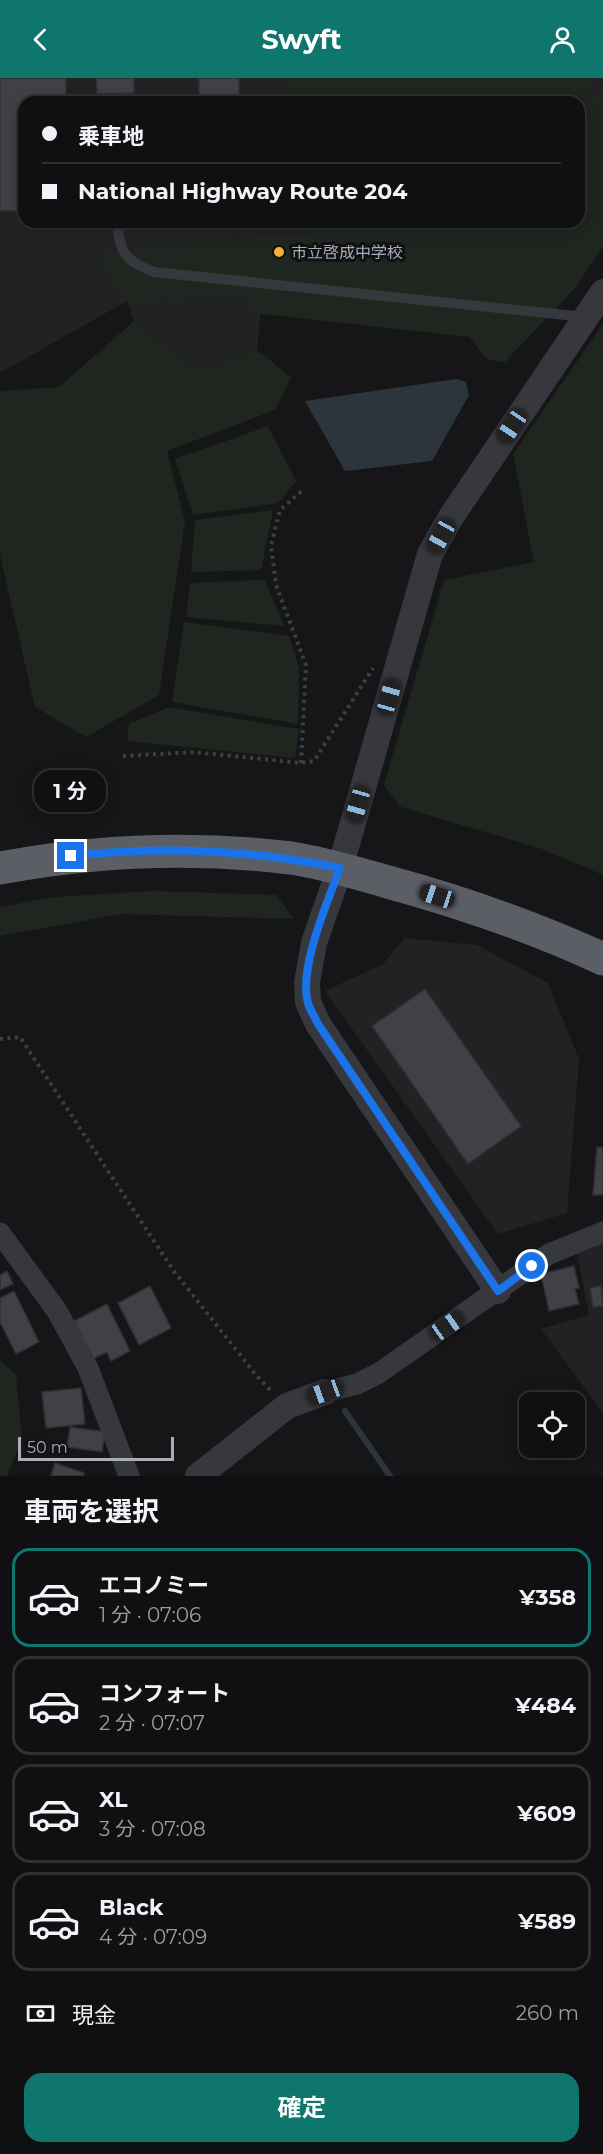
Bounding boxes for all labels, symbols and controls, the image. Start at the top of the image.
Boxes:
icon: back [24,23,57,56]
text: Swyft [261,23,342,56]
icon: person [546,23,579,56]
text: 乗車地 [78,123,144,150]
text: National Highway Route 204 [78,178,407,205]
place label: 市立啓成中学校 [291,243,403,262]
marker: 市立啓成中学校 [272,245,286,259]
car [494,406,530,446]
car [424,516,458,556]
car [375,677,403,717]
callout: 1 分 [35,769,107,811]
text: 1 分 [53,779,87,803]
car [344,784,372,824]
route end [57,842,84,869]
car [417,882,457,910]
route start [518,1252,545,1279]
car [427,1308,467,1344]
car [305,1377,345,1407]
map controls [519,1392,585,1458]
button: locate [519,1392,585,1458]
scale bar [18,1434,174,1462]
text: 50 m [27,1438,68,1457]
text: 車両を選択 [24,1495,159,1528]
icon: car [27,1571,81,1625]
text: エコノミー [99,1572,209,1599]
text: ¥358 [519,1584,576,1611]
text: 1 分 · 07:06 [99,1603,201,1627]
icon: car [27,1679,81,1733]
text: コンフォート [99,1680,230,1707]
text: ¥484 [515,1692,576,1719]
text: 2 分 · 07:07 [99,1711,205,1735]
text: XL [99,1786,128,1813]
icon: car [27,1787,81,1841]
text: ¥609 [517,1800,576,1827]
text: 3 分 · 07:08 [99,1817,206,1841]
text: Black [99,1894,163,1921]
icon: car [27,1895,81,1949]
text: ¥589 [518,1908,576,1935]
text: 4 分 · 07:09 [99,1925,207,1949]
icon: cash [24,1997,57,2030]
text: 260 m [516,2001,579,2025]
text: 現金 [72,2002,116,2029]
button: 確定 [24,2073,579,2142]

